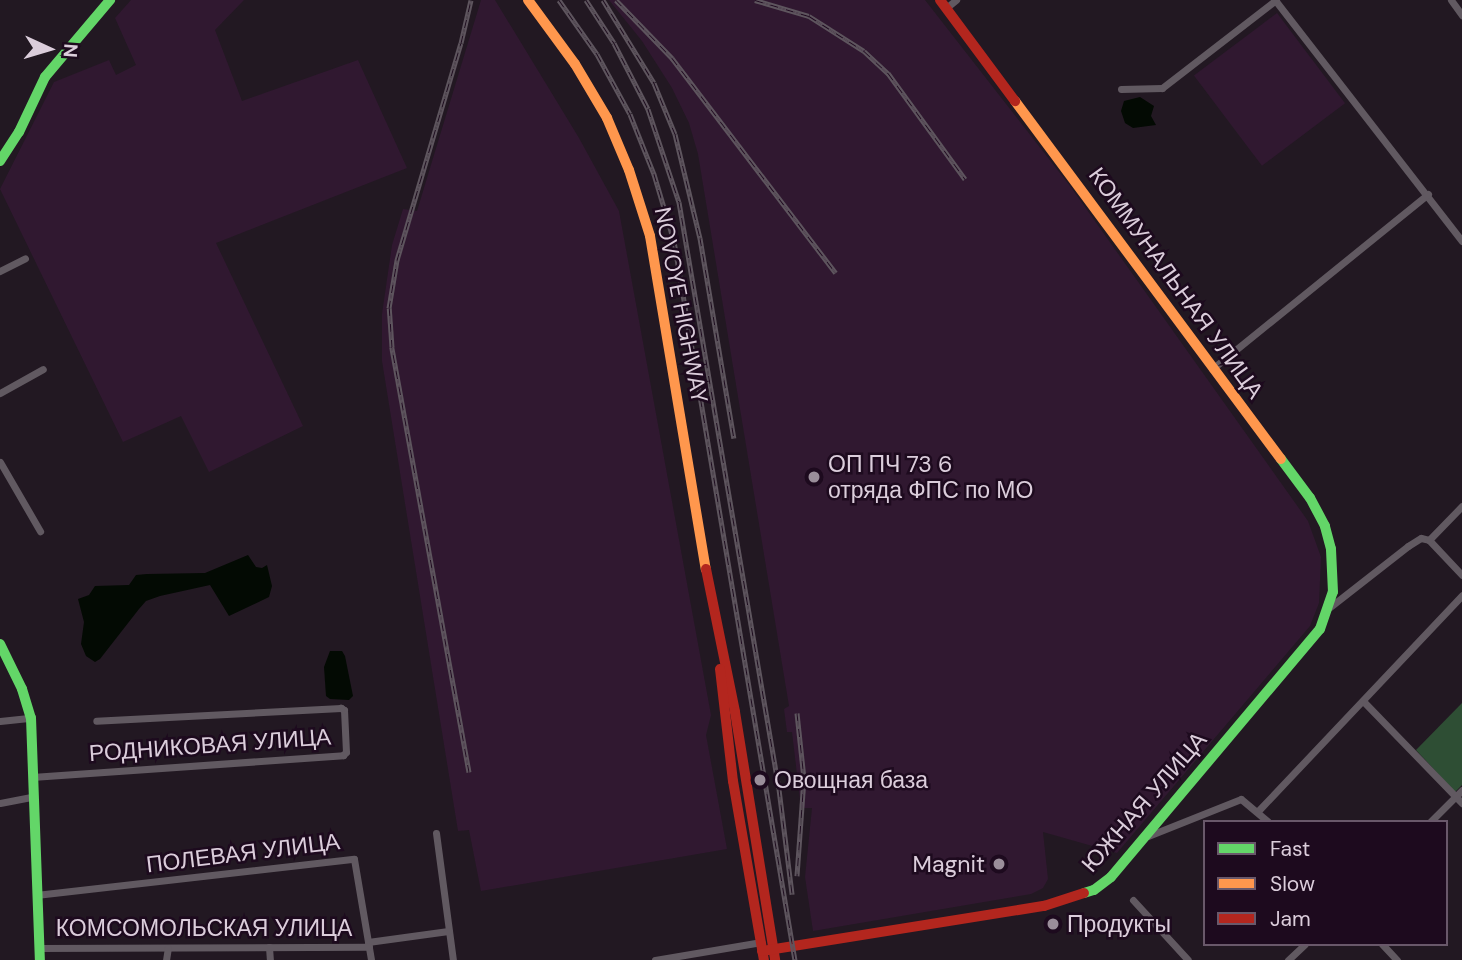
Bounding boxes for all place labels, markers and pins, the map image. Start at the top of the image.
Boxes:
place label: ОП ПЧ 73 6 отряда ФПС по МО [828,450,1033,504]
marker: ОП ПЧ 73 6 отряда ФПС по МО [806,469,822,485]
place label: Овощная база [774,766,928,794]
marker: Овощная база [752,772,768,788]
place label: Magnit [913,850,985,878]
marker: Magnit [991,856,1007,872]
place label: Продукты [1067,910,1171,938]
marker: Продукты [1045,916,1061,932]

